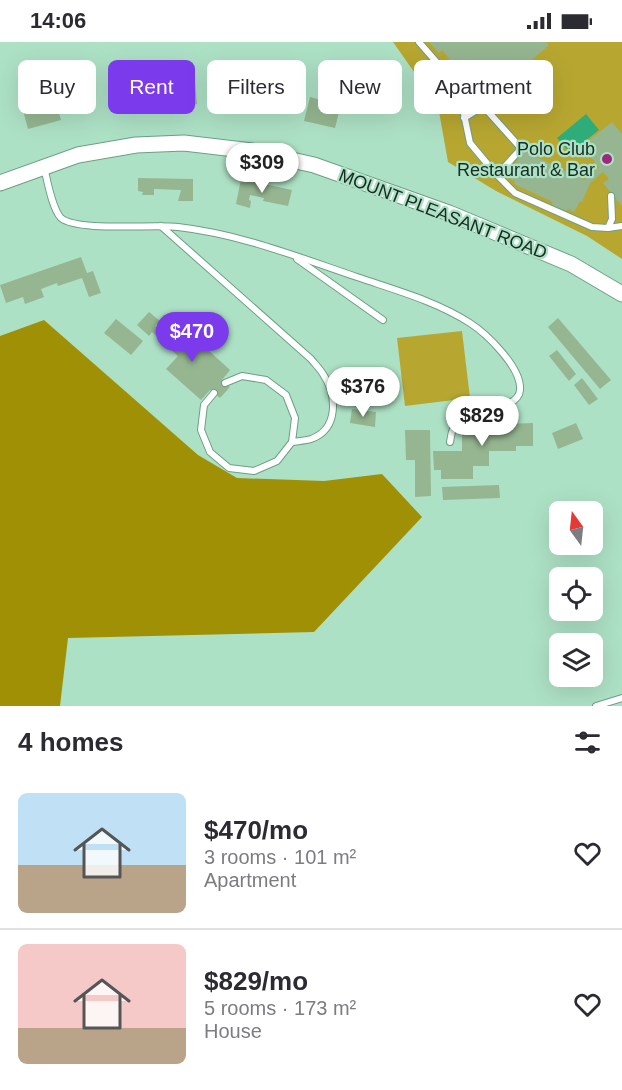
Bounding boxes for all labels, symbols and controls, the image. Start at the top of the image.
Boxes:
text: 14:06 [30,8,86,33]
chip: Buy [18,60,96,114]
chip: Rent [108,60,195,114]
chip: Filters [207,60,306,114]
chip: New [318,60,402,114]
chip: Apartment [414,60,553,114]
place label: Polo Club Restaurant & Bar [457,139,595,180]
pin: $309 [226,143,298,194]
text: $309 [240,151,284,173]
marker: Polo Club Restaurant & Bar [600,152,614,166]
street label: MOUNT PLEASANT ROAD [336,165,550,263]
pin: $470 [156,312,228,363]
text: $470 [170,320,214,342]
pin: $376 [327,367,399,418]
text: $376 [341,375,385,397]
pin: $829 [446,396,518,447]
text: $829 [460,404,504,426]
north arrow [549,501,603,555]
map controls [549,501,603,687]
button: locate [549,567,603,621]
button: layers [549,633,603,687]
icon: filters [571,726,604,759]
text: 4 homes [18,727,124,757]
text: $470/mo [204,815,308,845]
icon: home [66,817,138,889]
icon: heart [571,837,604,870]
text: 3 rooms · 101 m² [204,846,356,868]
text: Apartment [204,869,296,891]
text: $829/mo [204,966,308,996]
icon: home [66,968,138,1040]
icon: heart [571,988,604,1021]
text: 5 rooms · 173 m² [204,997,356,1019]
text: House [204,1020,262,1042]

